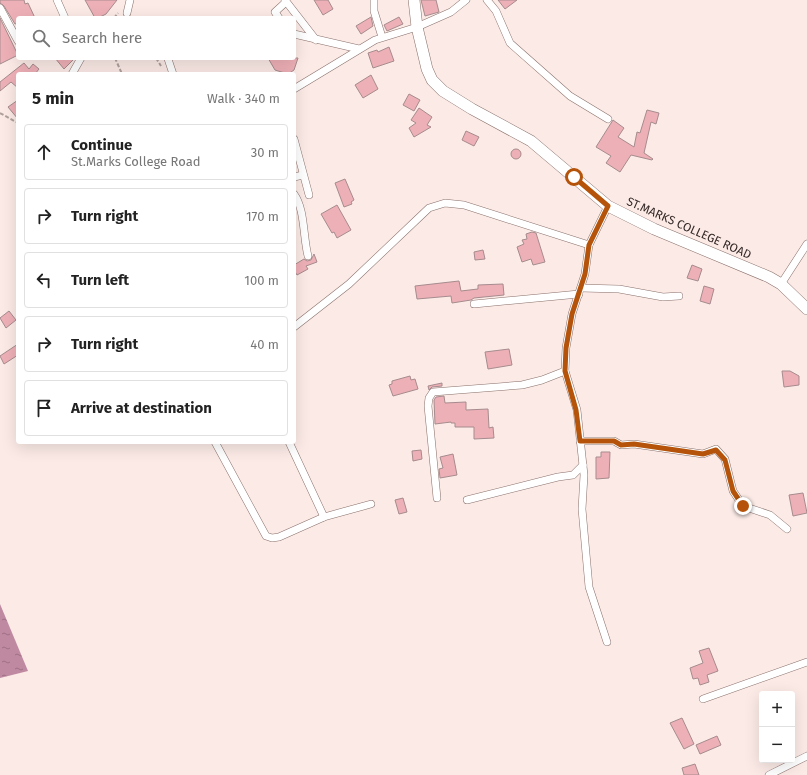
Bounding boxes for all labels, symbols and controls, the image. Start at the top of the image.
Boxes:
search box [16,16,296,60]
icon: search [30,27,52,49]
text: Search here [62,29,142,47]
text: 5 min [32,88,74,109]
text: Walk · 340 m [207,91,280,106]
text: Continue [71,136,132,154]
icon: ahead [33,141,55,163]
text: 30 m [251,145,279,160]
text: St.Marks College Road [71,154,201,169]
route start [565,168,583,186]
street label: ST.MARKS COLLEGE ROAD [625,194,754,262]
icon: right [33,205,55,227]
text: Turn right [71,207,138,225]
text: 170 m [246,209,279,224]
icon: left [33,269,55,291]
text: Turn left [71,271,129,289]
text: 100 m [244,273,279,288]
icon: right [33,333,55,355]
text: Turn right [71,335,138,353]
text: 40 m [250,337,279,352]
icon: arrive [33,397,55,419]
text: Arrive at destination [71,399,212,417]
route end [734,497,752,515]
map controls [759,691,795,763]
button: + [759,691,795,727]
button: − [759,727,795,763]

